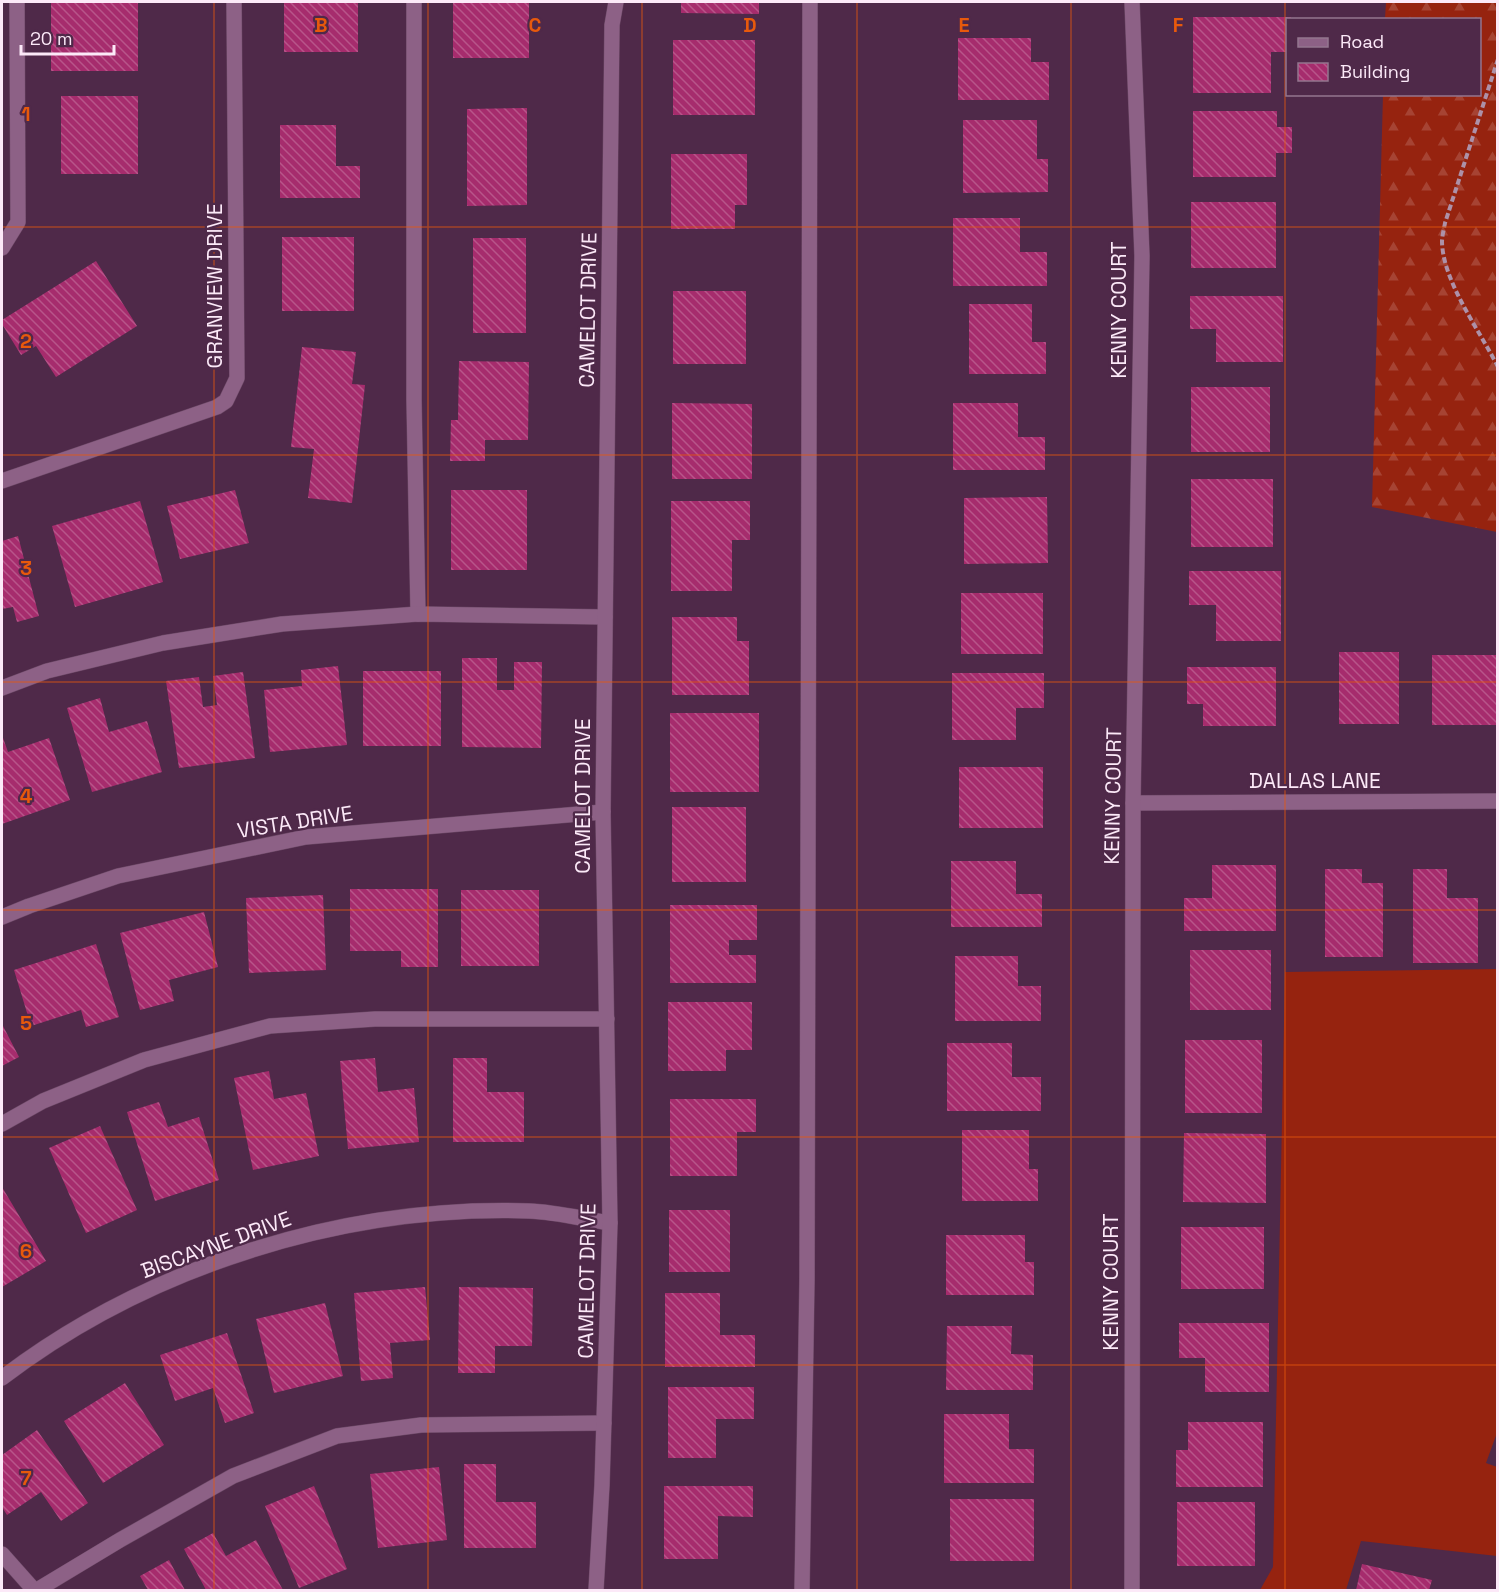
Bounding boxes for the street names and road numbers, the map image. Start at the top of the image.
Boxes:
street label: GRANVIEW DRIVE [201,204,228,368]
street label: CAMELOT DRIVE [573,232,602,388]
street label: KENNY COURT [1105,241,1132,379]
street label: CAMELOT DRIVE [569,718,596,874]
street label: KENNY COURT [1098,727,1127,865]
street label: DALLAS LANE [1249,767,1381,794]
street label: VISTA DRIVE [235,799,355,844]
street label: CAMELOT DRIVE [572,1203,601,1359]
street label: BISCAYNE DRIVE [137,1205,295,1284]
street label: KENNY COURT [1097,1213,1124,1351]

